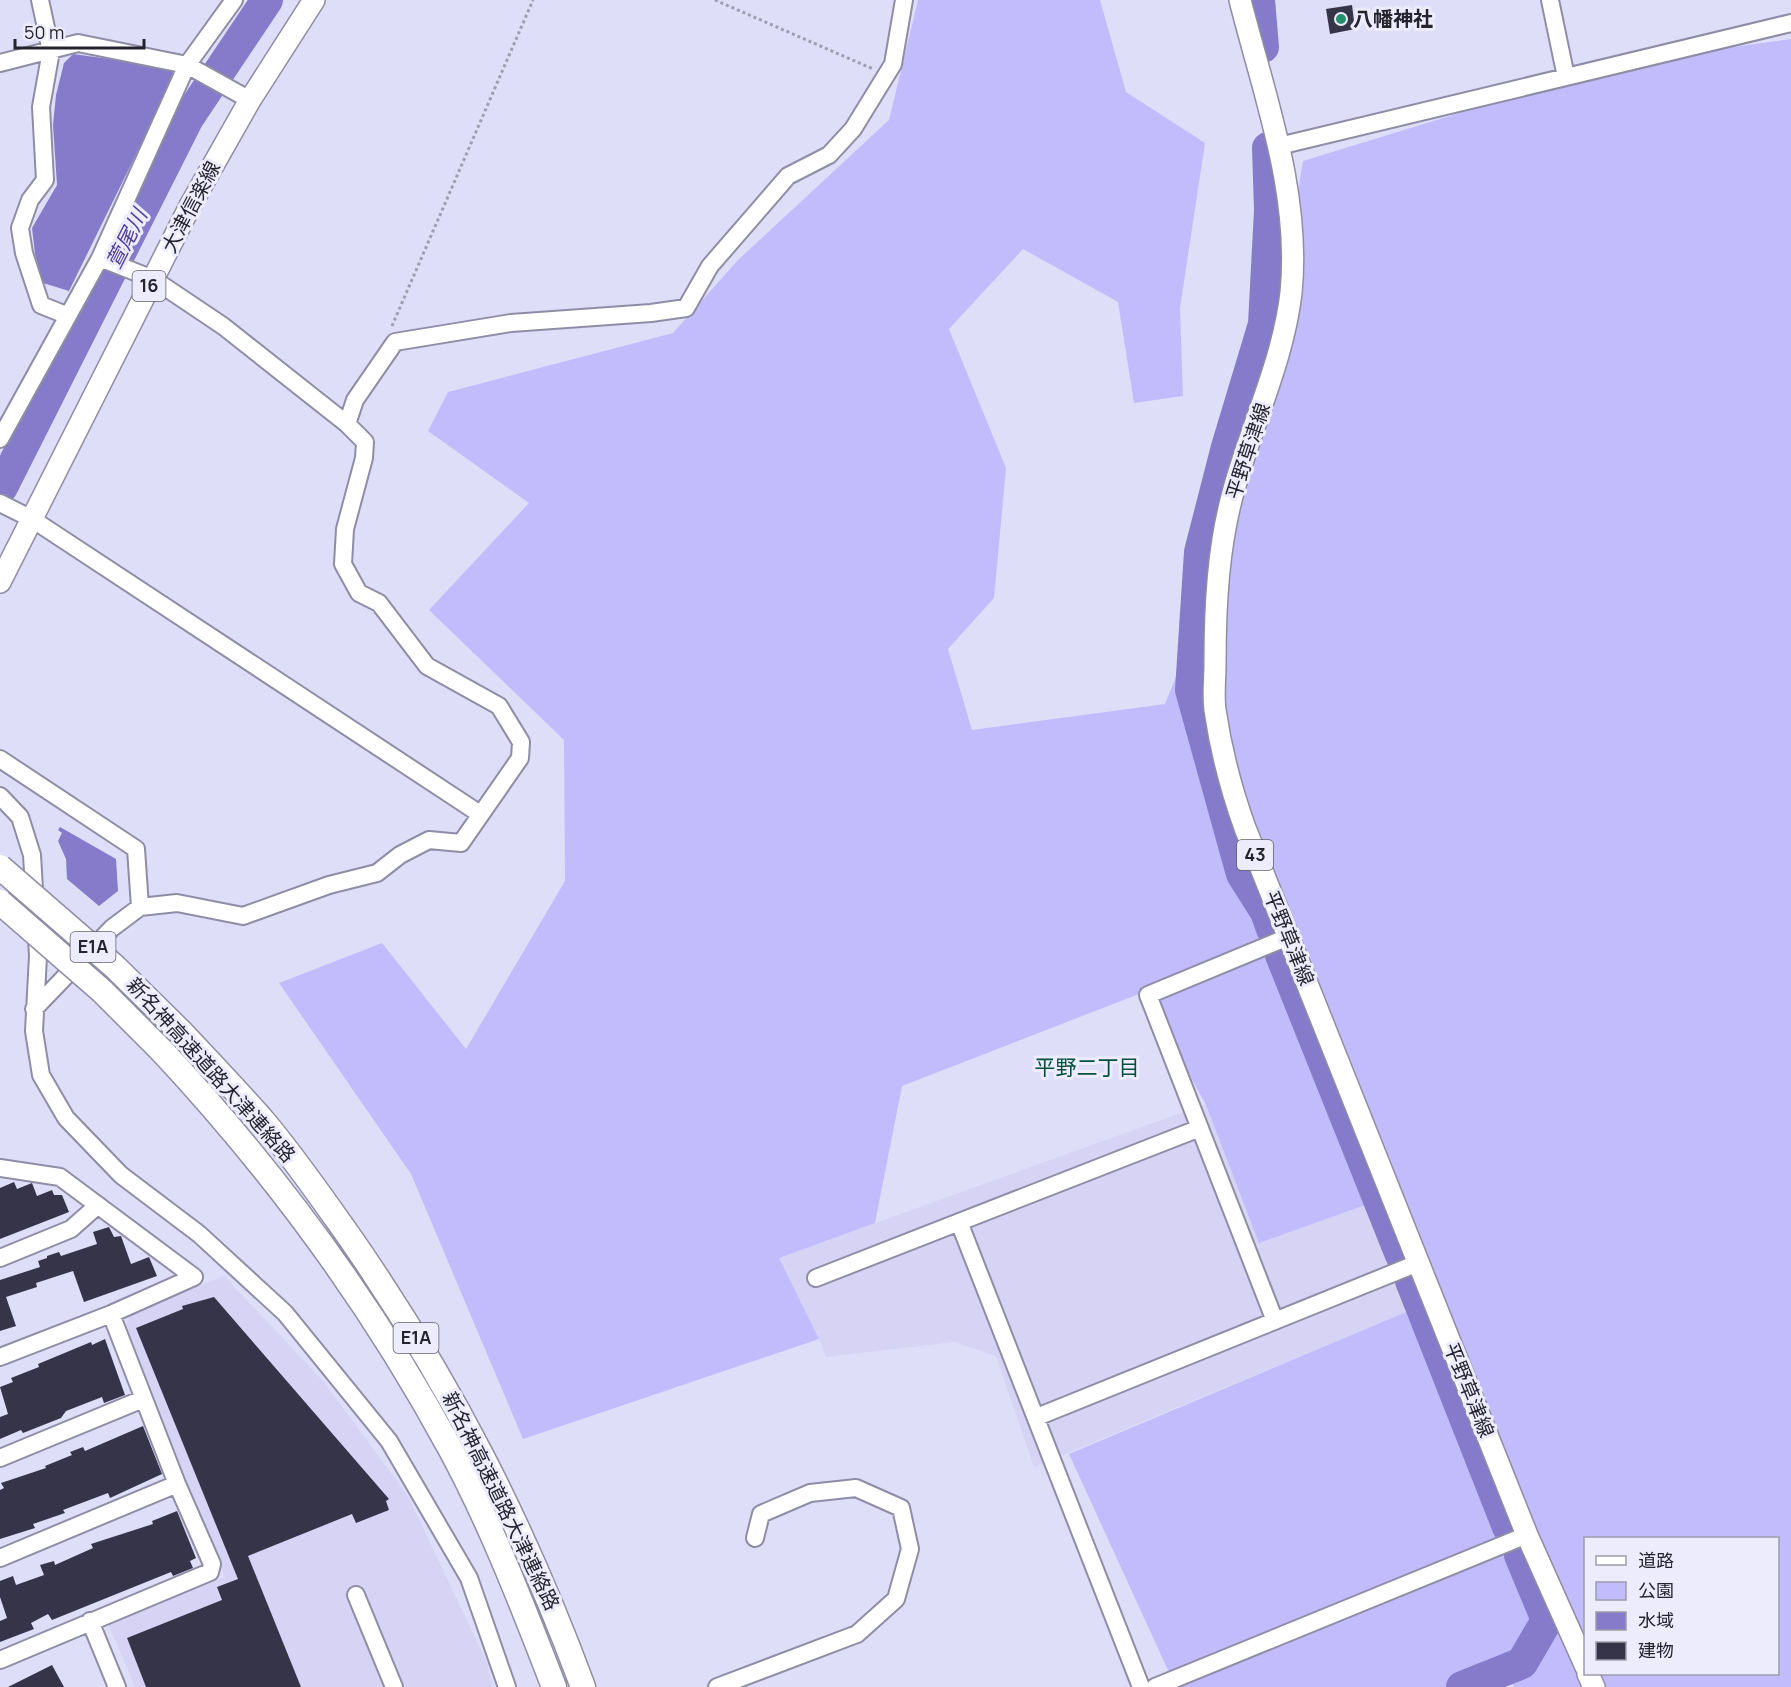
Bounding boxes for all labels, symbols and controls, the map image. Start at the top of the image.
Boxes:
place label: 八幡神社 [1353,5,1433,32]
scale bar [15,12,144,50]
marker: 八幡神社 [1334,12,1348,26]
text: 50 m [24,20,64,44]
street label: 大津信楽線 [155,156,226,257]
water label: 萱尾川 [99,202,154,273]
road number: 16 [132,271,166,301]
street label: 平野草津線 [1219,399,1276,503]
road number: 43 [1237,840,1273,870]
street label: 平野草津線 [1258,886,1321,989]
road number: E1A [70,932,116,962]
street label: 新名神高速道路大津連絡路 [121,971,302,1168]
district label: 平野二丁目 [1035,1053,1140,1081]
road number: E1A [394,1323,438,1353]
street label: 平野草津線 [1438,1338,1501,1441]
street label: 新名神高速道路大津連絡路 [437,1387,566,1615]
legend [1584,1537,1779,1675]
text: 道路 [1638,1548,1674,1572]
text: 公園 [1638,1578,1674,1602]
text: 水域 [1638,1608,1674,1632]
text: 建物 [1638,1638,1674,1662]

